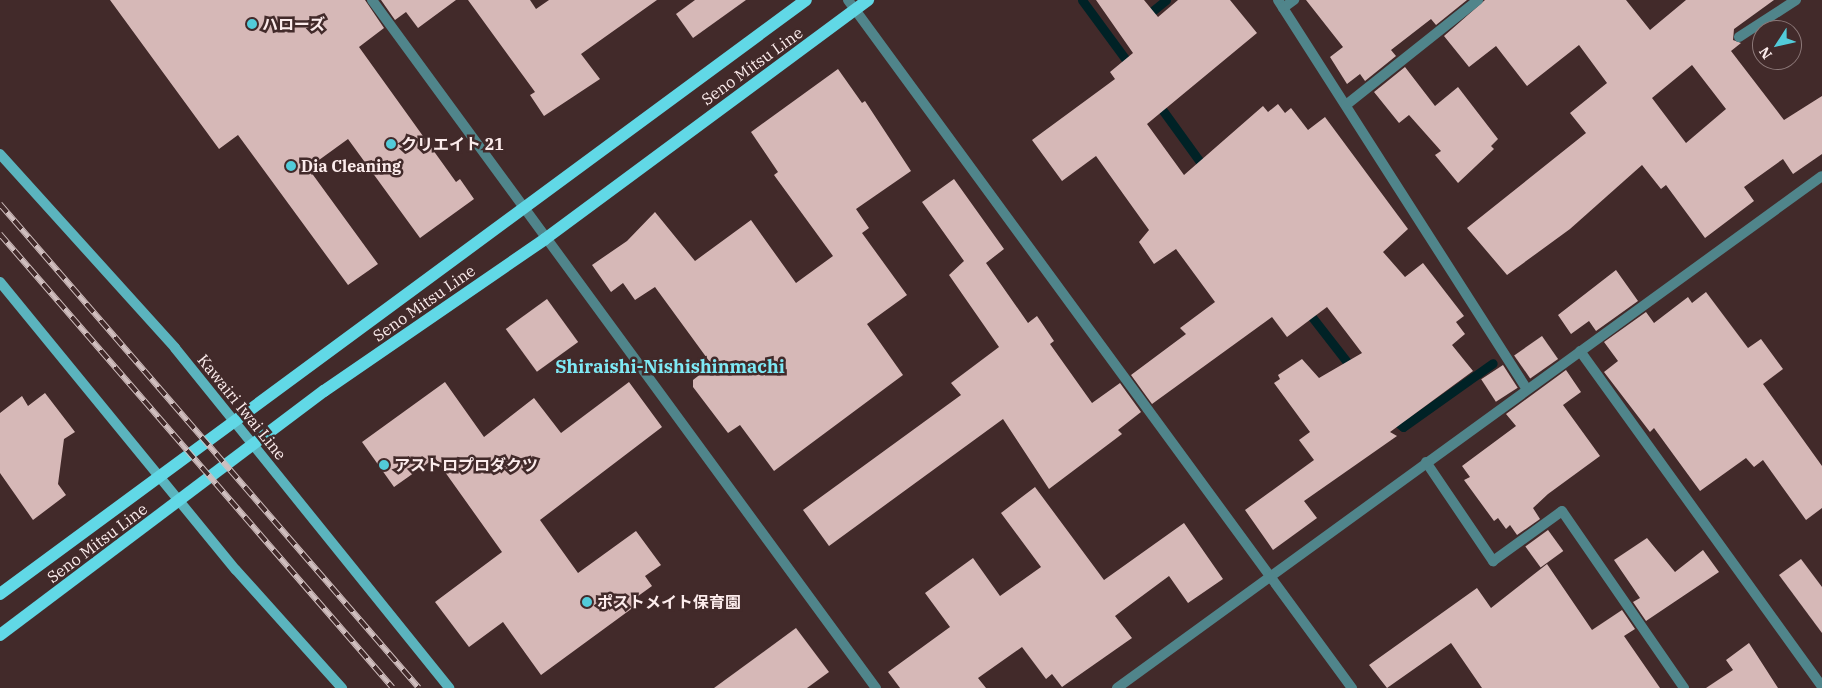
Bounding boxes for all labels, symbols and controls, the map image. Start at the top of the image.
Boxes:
place label: ハローズ [262,14,326,34]
marker: ハローズ [246,18,258,30]
north arrow [1752,20,1802,70]
street label: Seno Mitsu Line [698,23,806,109]
text: N [1755,43,1776,63]
place label: クリエイト 21 [401,134,504,154]
marker: クリエイト 21 [385,138,397,150]
place label: Dia Cleaning [301,156,401,176]
marker: Dia Cleaning [285,160,297,172]
street label: Seno Mitsu Line [369,261,479,345]
street label: Kawairi Iwai Line [194,350,290,464]
district label: Shiraishi-Nishishinmachi [555,356,785,378]
place label: アストロプロダクツ [394,455,538,475]
marker: アストロプロダクツ [378,459,390,471]
street label: Seno Mitsu Line [43,499,151,587]
place label: ポストメイト保育園 [597,592,741,612]
marker: ポストメイト保育園 [581,596,593,608]

